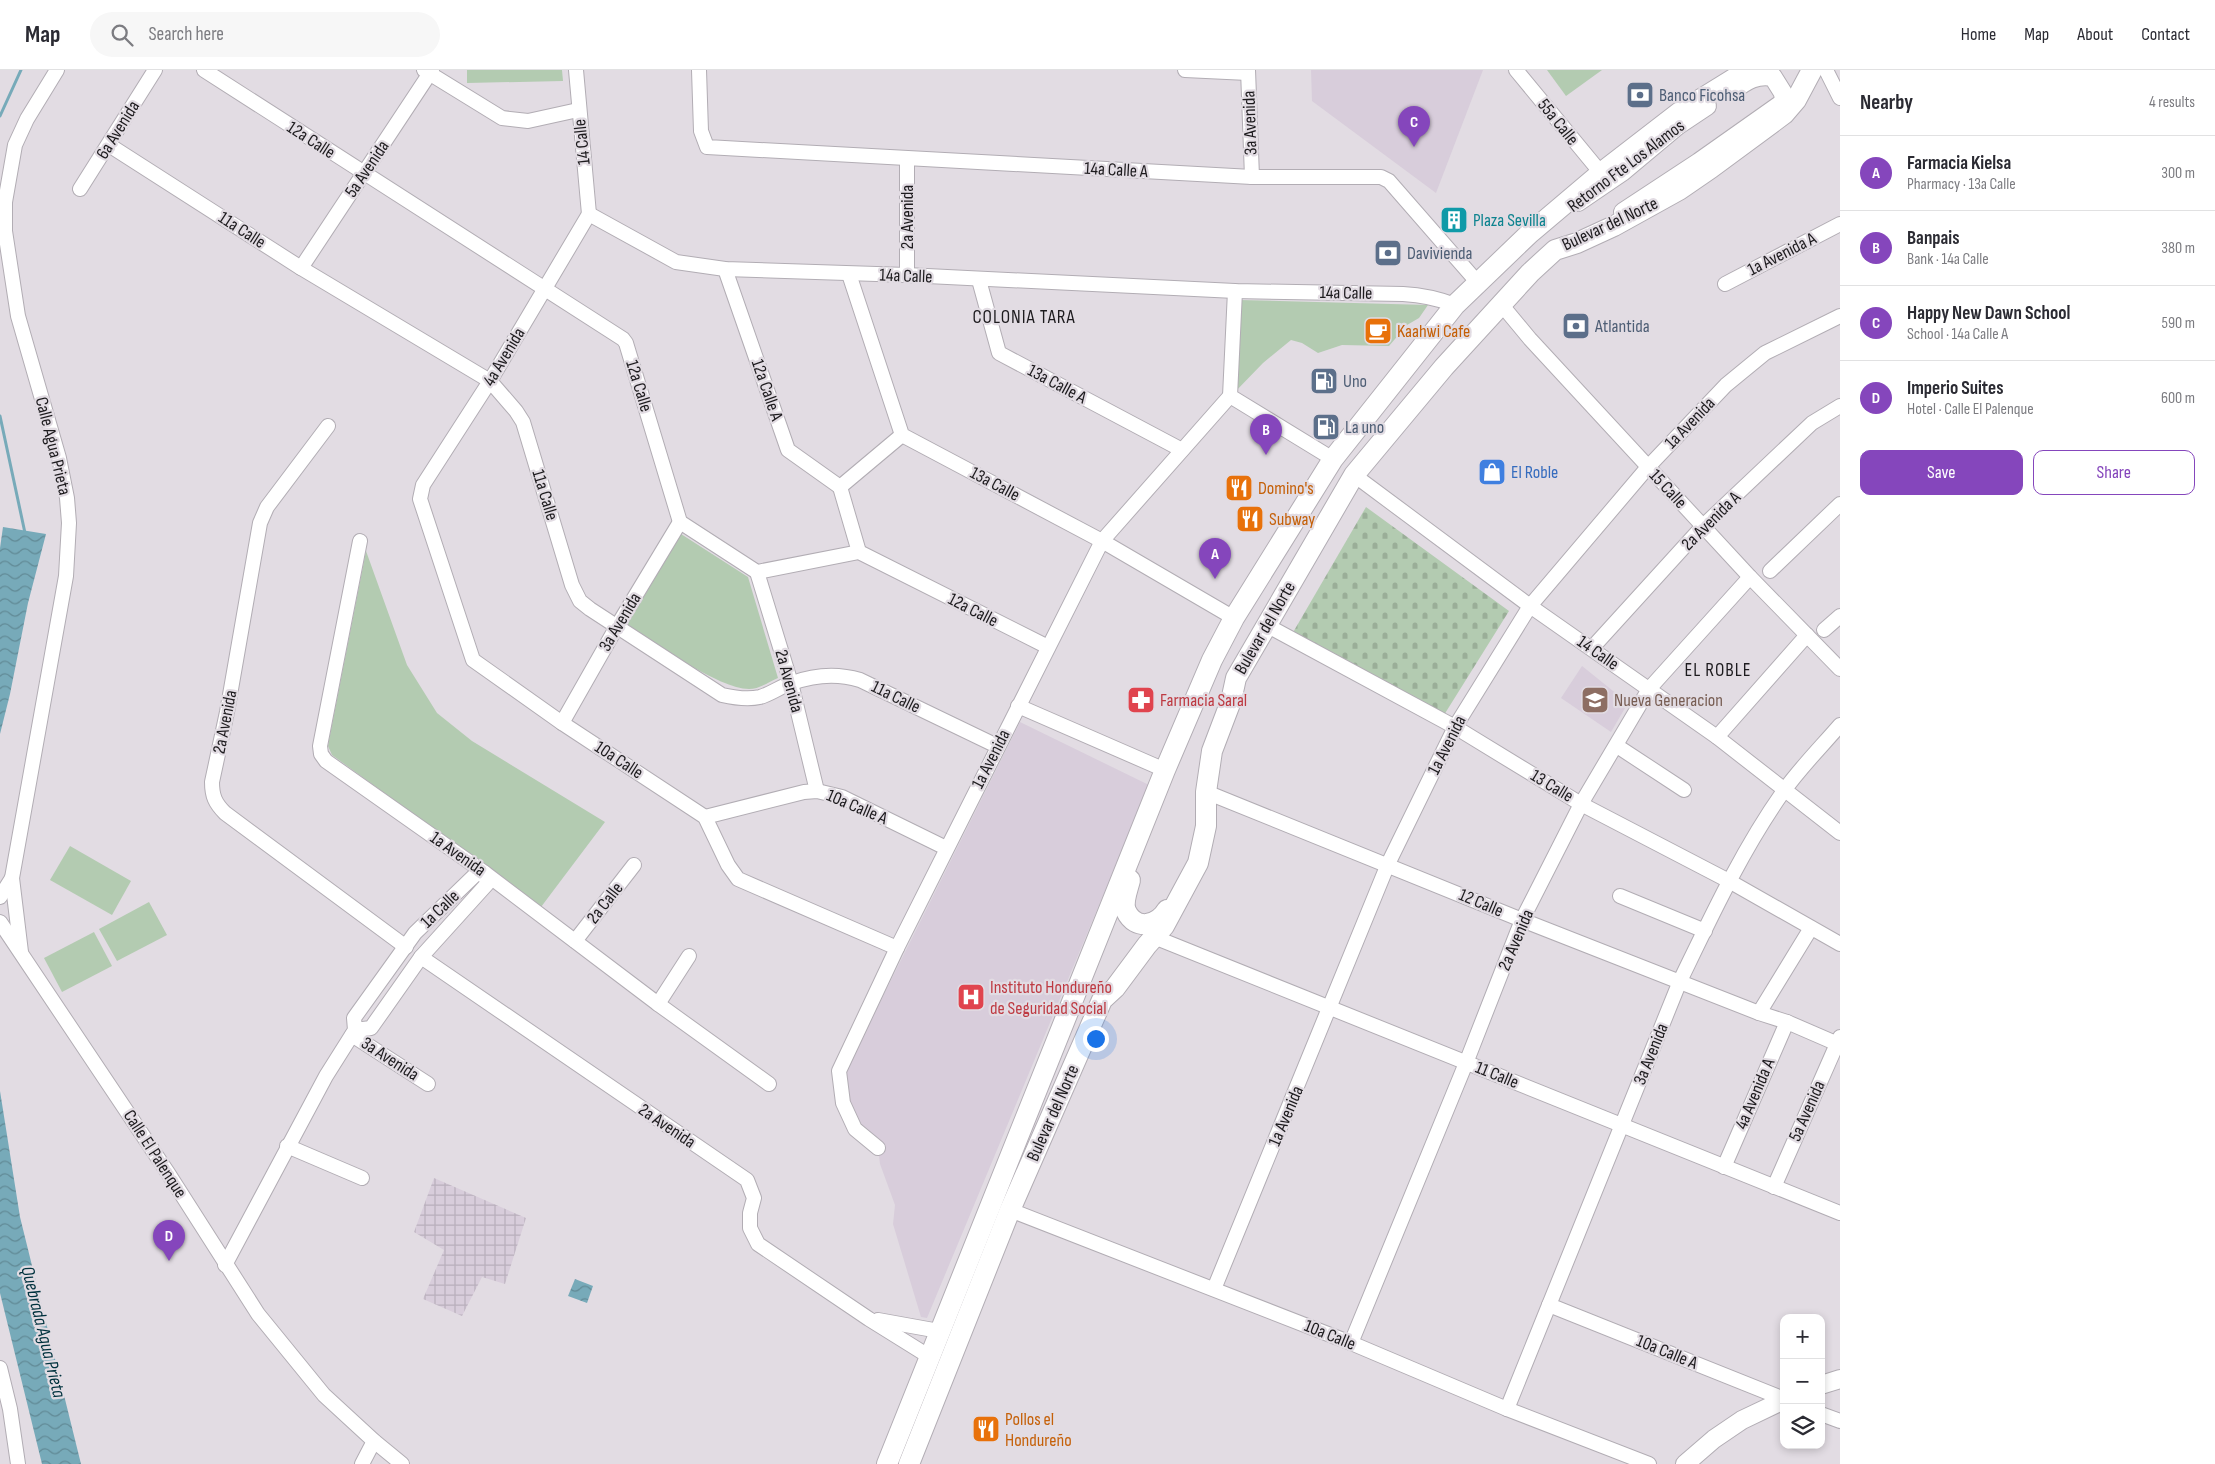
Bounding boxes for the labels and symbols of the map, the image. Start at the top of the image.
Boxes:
bank icon: Banco Ficohsa [1625,80,1655,110]
place label: Banco Ficohsa [1659,85,1745,106]
street label: 3a Avenida [1238,90,1262,156]
street label: 55a Calle [1533,95,1583,149]
street label: 6a Avenida [92,97,144,163]
pin: C [1398,106,1430,147]
street label: Retorno Fte Los Alamos [1563,115,1689,217]
street label: 12a Calle [283,117,339,163]
street label: 14 Calle [569,118,595,166]
street label: 5a Avenida [340,137,394,201]
street label: 14a Calle A [1084,158,1149,182]
street label: 2a Avenida [897,185,918,249]
street label: Bulevar del Norte [1559,193,1661,255]
building icon: Plaza Sevilla [1439,205,1469,235]
street label: 11a Calle [215,207,269,253]
place label: Plaza Sevilla [1473,210,1546,231]
street label: 1a Avenida A [1744,228,1820,280]
bank icon: Davivienda [1373,238,1403,268]
place label: Davivienda [1407,243,1473,264]
street label: 14a Calle [879,265,933,287]
street label: 14a Calle [1319,282,1373,304]
district label: COLONIA TARA [972,306,1076,329]
bank icon: Atlantida [1561,311,1591,341]
cafe icon: Kaahwi Cafe [1363,316,1393,346]
place label: Atlantida [1594,316,1650,337]
place label: Kaahwi Cafe [1397,321,1470,342]
street label: 4a Avenida [478,324,530,390]
street label: 12a Calle A [747,357,787,424]
street label: 12a Calle [621,358,657,414]
street label: 13a Calle A [1024,360,1090,408]
fuel station icon: Uno [1309,366,1339,396]
place label: Uno [1343,371,1367,392]
street label: 1a Avenida [1660,393,1720,453]
street label: Calle Agua Prieta [31,395,75,497]
fuel station icon: La uno [1311,412,1341,442]
pin: B [1250,414,1282,455]
place label: La uno [1345,417,1384,438]
shop icon: El Roble [1477,457,1507,487]
street label: 13a Calle [967,462,1023,506]
place label: El Roble [1511,462,1558,483]
street label: 15 Calle [1645,465,1691,513]
street label: 11a Calle [527,467,563,523]
restaurant icon: Domino's [1224,473,1254,503]
place label: Domino's [1258,478,1314,499]
street label: 2a Avenida A [1677,487,1745,555]
restaurant icon: Subway [1235,504,1265,534]
place label: Subway [1269,509,1315,530]
pin: A [1199,538,1231,579]
street label: Bulevar del Norte [1230,578,1300,678]
street label: 3a Avenida [594,589,646,655]
street label: 12a Calle [945,589,1001,631]
street label: 14 Calle [1573,631,1623,675]
street label: 2a Avenida [771,647,807,715]
district label: EL ROBLE [1684,659,1752,682]
street label: 11a Calle [868,676,924,718]
pharmacy icon: Farmacia Saral [1126,685,1156,715]
school or university icon: Nueva Generacion [1580,685,1610,715]
street label: 2a Avenida [209,688,241,756]
place label: Farmacia Saral [1160,690,1247,711]
place label: Nueva Generacion [1614,690,1723,711]
street label: 1a Avenida [1423,712,1471,778]
street label: 1a Avenida [967,726,1015,792]
street label: 10a Calle [591,737,647,783]
street label: 13 Calle [1527,765,1577,807]
street label: 10a Calle A [823,785,891,829]
street label: 1a Avenida [426,827,490,881]
street label: 2a Calle [582,878,628,928]
street label: 12 Calle [1456,884,1506,922]
street label: 1a Calle [416,886,464,932]
street label: 2a Avenida [1494,906,1538,974]
place label: Instituto Hondureño de Seguridad Social [990,977,1112,1019]
hospital icon: Instituto Hondureño de Seguridad Social [956,982,986,1012]
street label: 3a Avenida [1629,1020,1673,1088]
your location [1083,1026,1109,1052]
street label: 3a Avenida [357,1033,423,1085]
street label: 4a Avenida A [1731,1055,1779,1133]
street label: 11 Calle [1472,1057,1522,1093]
street label: Bulevar del Norte [1022,1062,1084,1164]
street label: 5a Avenida [1784,1077,1830,1145]
street label: 1a Avenida [1264,1083,1308,1149]
street label: 2a Avenida [634,1099,700,1153]
street label: Calle El Palenque [119,1106,191,1202]
pin: D [153,1220,185,1261]
water label: Quebrada Agua Prieta [16,1264,71,1401]
street label: 10a Calle [1301,1315,1359,1355]
street label: 10a Calle A [1633,1330,1701,1374]
place label: Pollos el Hondureño [1005,1409,1072,1451]
restaurant icon: Pollos el Hondureño [971,1414,1001,1444]

